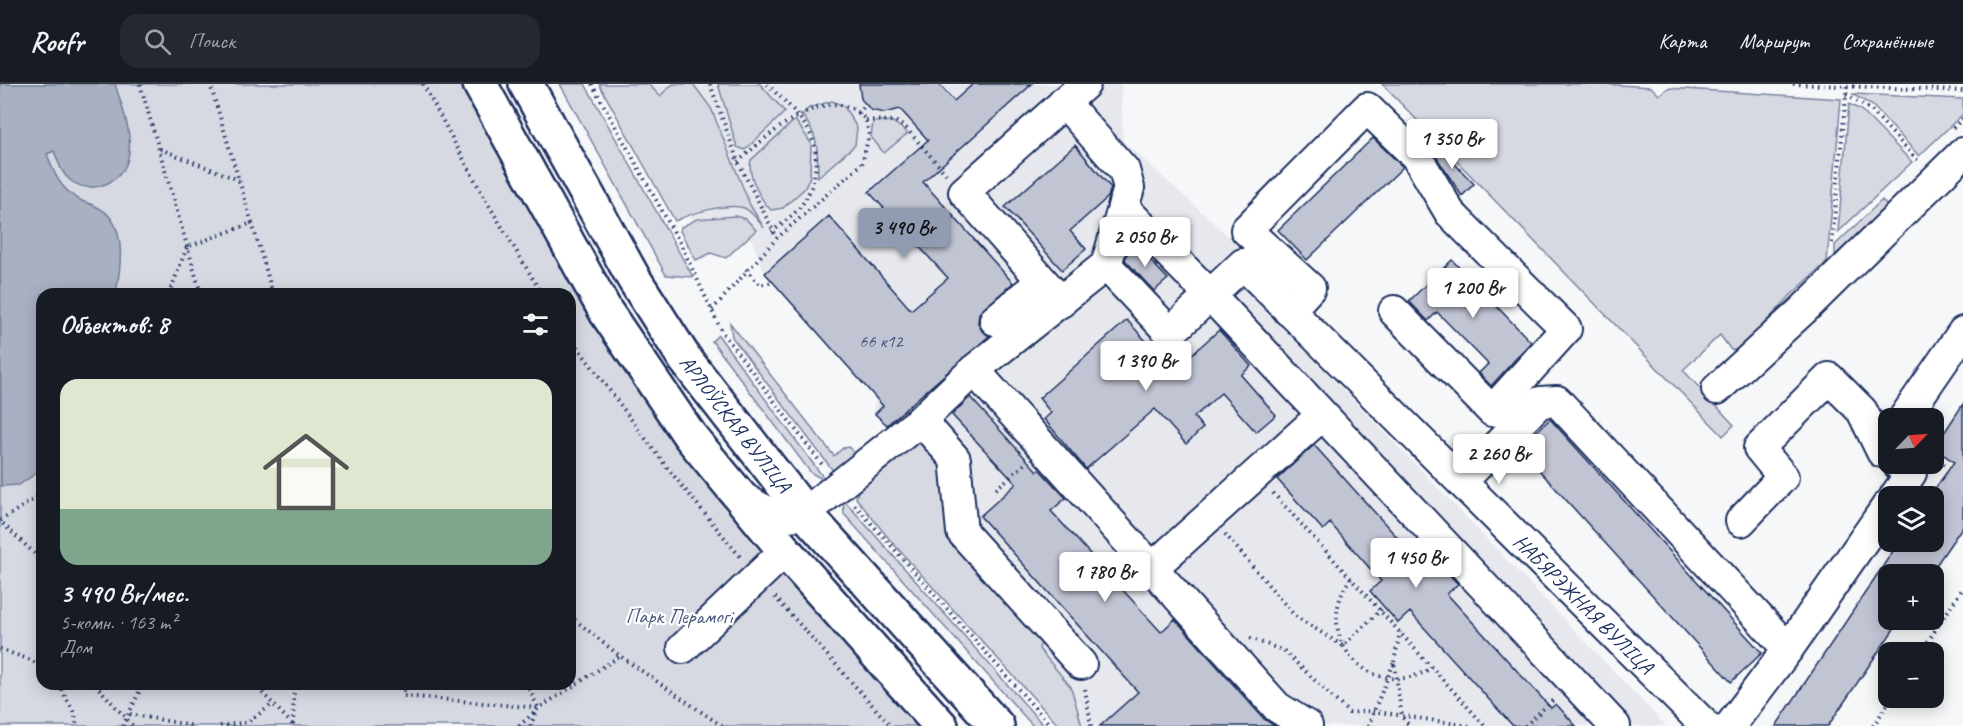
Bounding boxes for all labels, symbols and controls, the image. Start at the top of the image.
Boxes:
search box [120,14,540,68]
text: Roofr [30,24,84,59]
icon: search [141,25,174,58]
text: Поиск [189,27,235,55]
text: Карта [1658,28,1707,54]
text: Маршрут [1740,28,1809,54]
text: Сохранённые [1842,28,1933,54]
pin: 1 350 Br [1390,119,1514,170]
text: 1 350 Br [1420,126,1484,151]
pin: 3 490 Br [842,208,966,259]
text: 3 490 Br [872,215,936,240]
pin: 2 050 Br [1083,217,1207,268]
text: 2 050 Br [1113,224,1177,249]
pin: 1 200 Br [1411,268,1535,319]
text: 1 200 Br [1441,275,1505,300]
text: Объектов: 8 [60,308,169,341]
icon: filters [519,308,552,341]
house number: 66 к12 [859,330,905,352]
pin: 1 390 Br [1084,341,1208,392]
text: 1 390 Br [1114,348,1178,373]
street label: АРЛОЎСКАЯ ВУЛІЦА [674,350,798,499]
north arrow [1878,408,1944,474]
map controls [1878,408,1944,708]
icon: home [252,418,360,526]
pin: 2 260 Br [1437,434,1561,485]
text: 2 260 Br [1467,441,1531,466]
button: layers [1878,486,1944,552]
street label: НАБЯРЭЖНАЯ ВУЛІЦА [1508,528,1660,680]
pin: 1 450 Br [1354,538,1478,589]
text: 1 450 Br [1384,545,1448,570]
pin: 1 780 Br [1043,552,1167,603]
text: 1 780 Br [1073,559,1137,584]
button: + [1878,564,1944,630]
text: 3 490 Br/мес. [60,577,188,610]
park label: Парк Перамогі [626,603,735,629]
text: 5-комн. · 163 m² [60,610,177,635]
text: Дом [60,635,92,660]
button: − [1878,642,1944,708]

